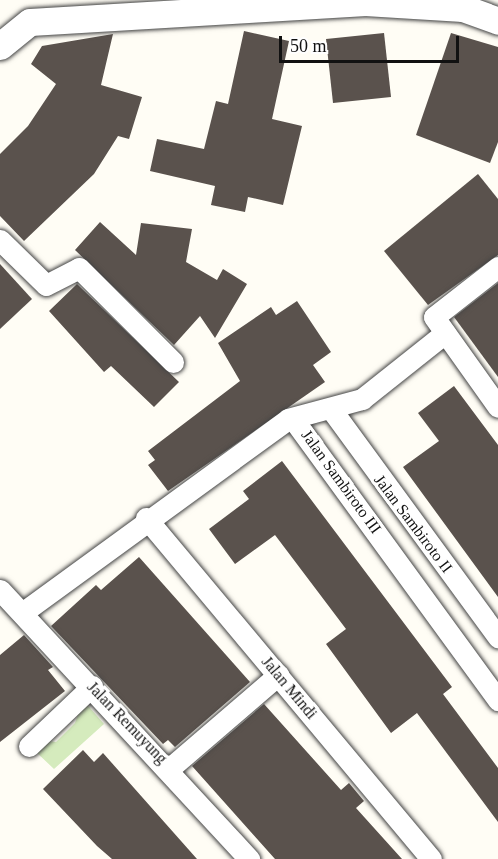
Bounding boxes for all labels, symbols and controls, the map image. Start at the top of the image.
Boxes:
scale bar [282,24,462,62]
text: 50 m [290,36,327,56]
street label: Jalan Sambiroto III [297,426,385,538]
street label: Jalan Sambiroto II [370,471,456,577]
street label: Jalan Mindi [257,653,321,723]
street label: Jalan Remuyung [83,678,171,768]

